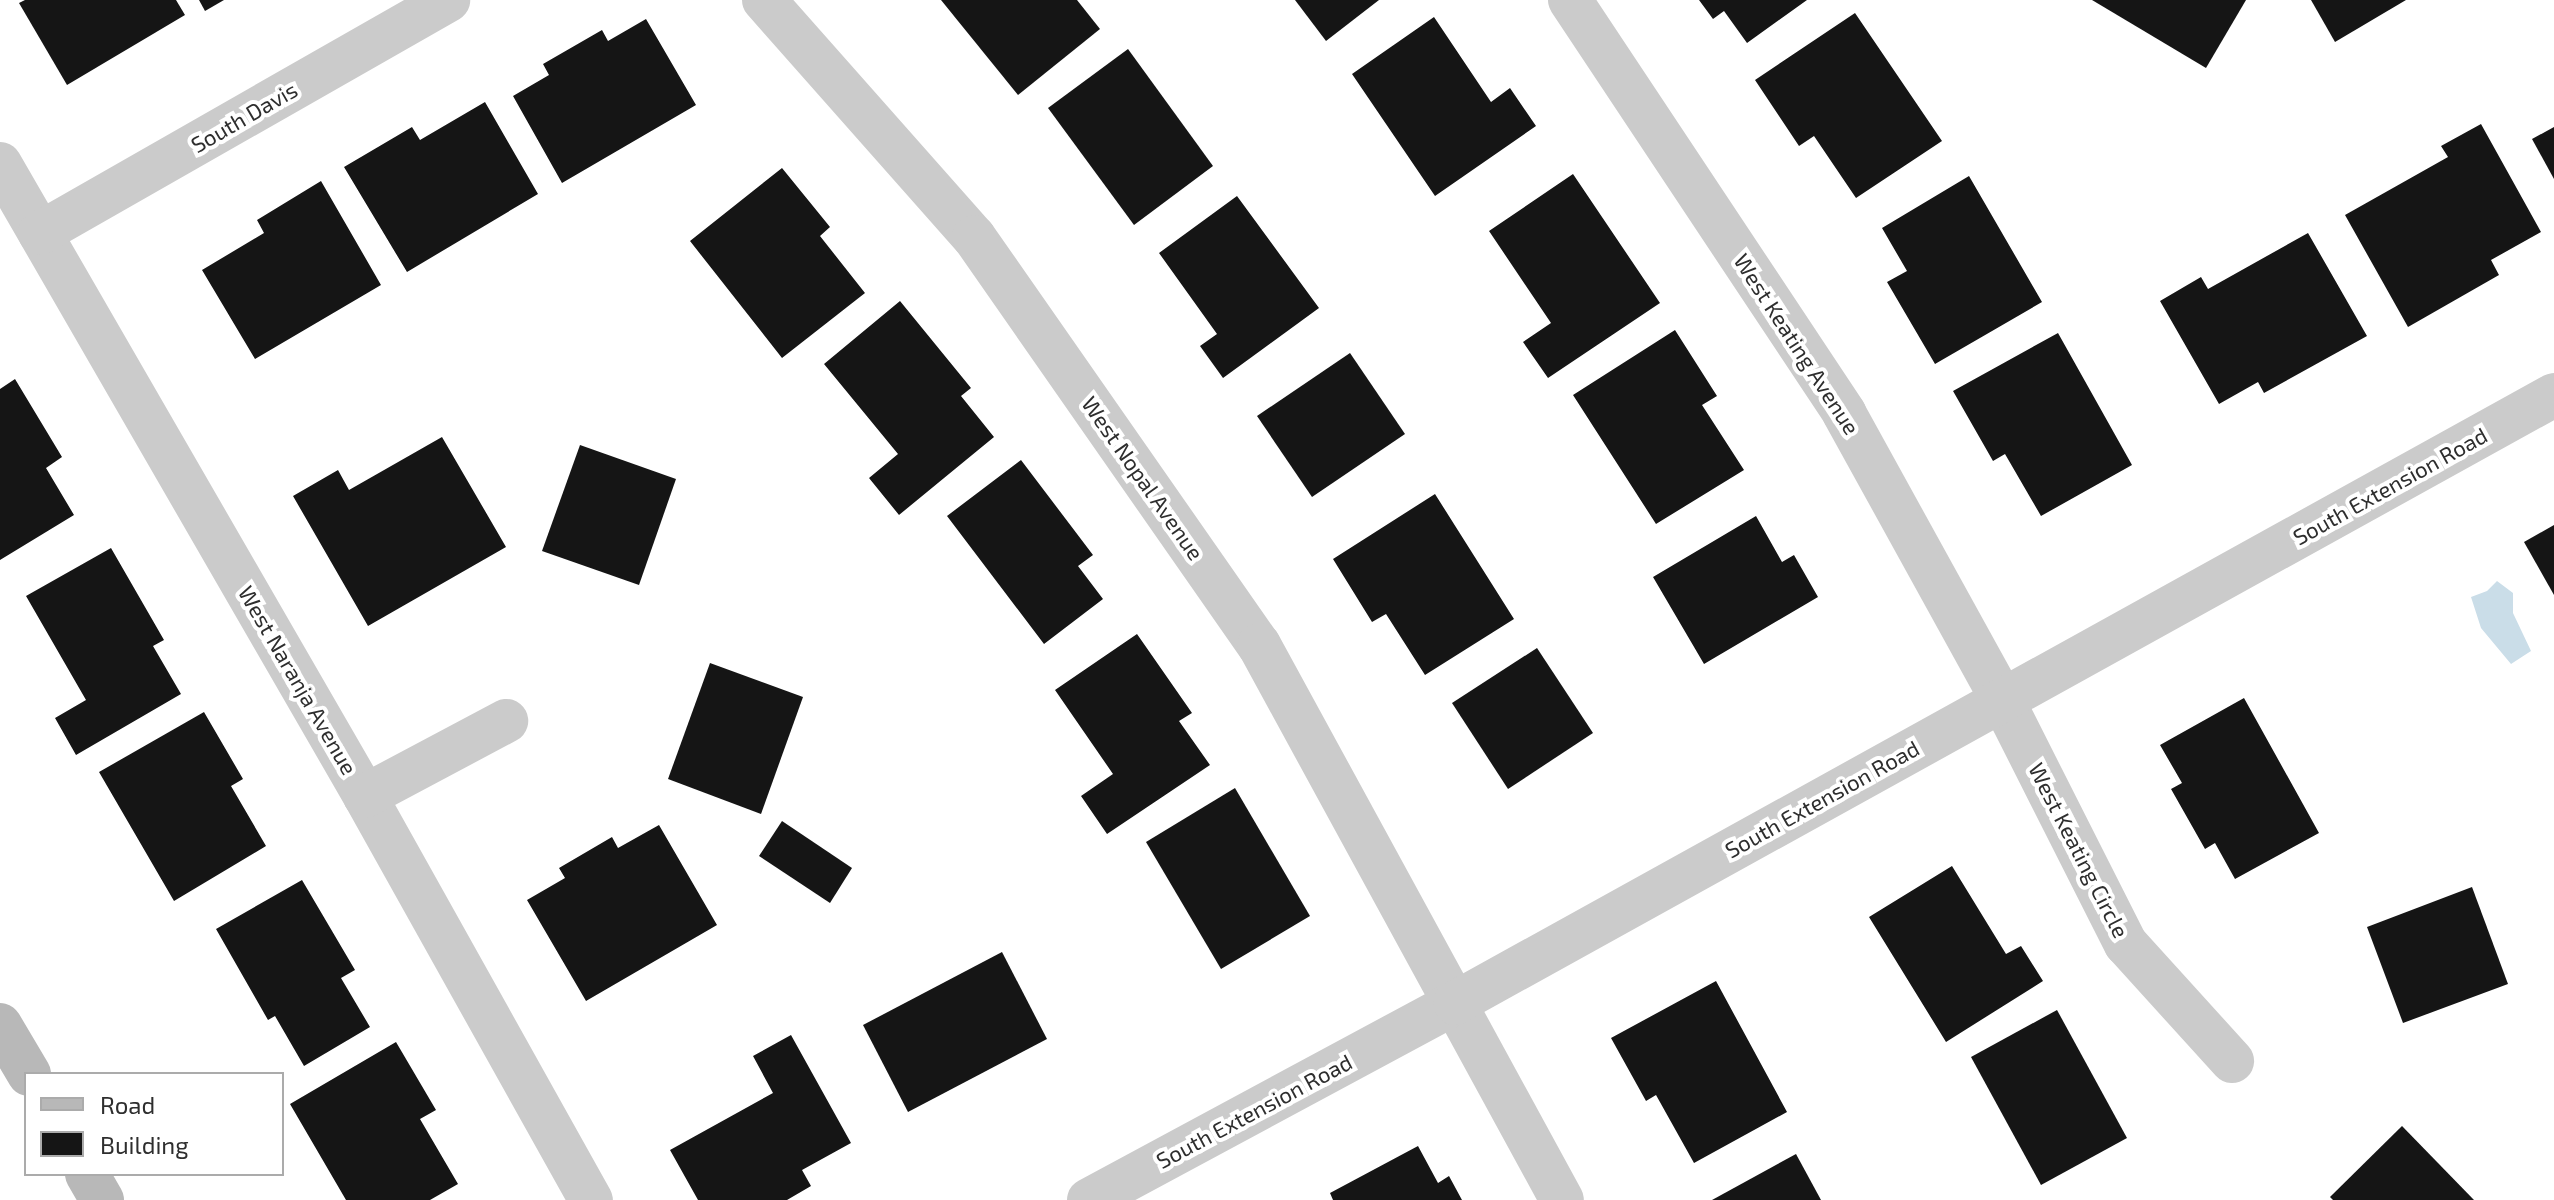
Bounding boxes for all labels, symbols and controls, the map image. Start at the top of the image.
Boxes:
street label: South Davis [186,76,302,158]
street label: West Keating Avenue [1729,248,1865,440]
street label: West Nopal Avenue [1076,391,1210,565]
street label: South Extension Road [2288,422,2492,550]
street label: West Naranja Avenue [233,581,363,779]
street label: South Extension Road [1720,735,1924,863]
street label: West Keating Circle [2023,758,2135,942]
street label: South Extension Road [1152,1048,1356,1174]
legend [24,1072,284,1176]
text: Road [100,1090,155,1119]
text: Building [100,1130,189,1159]

